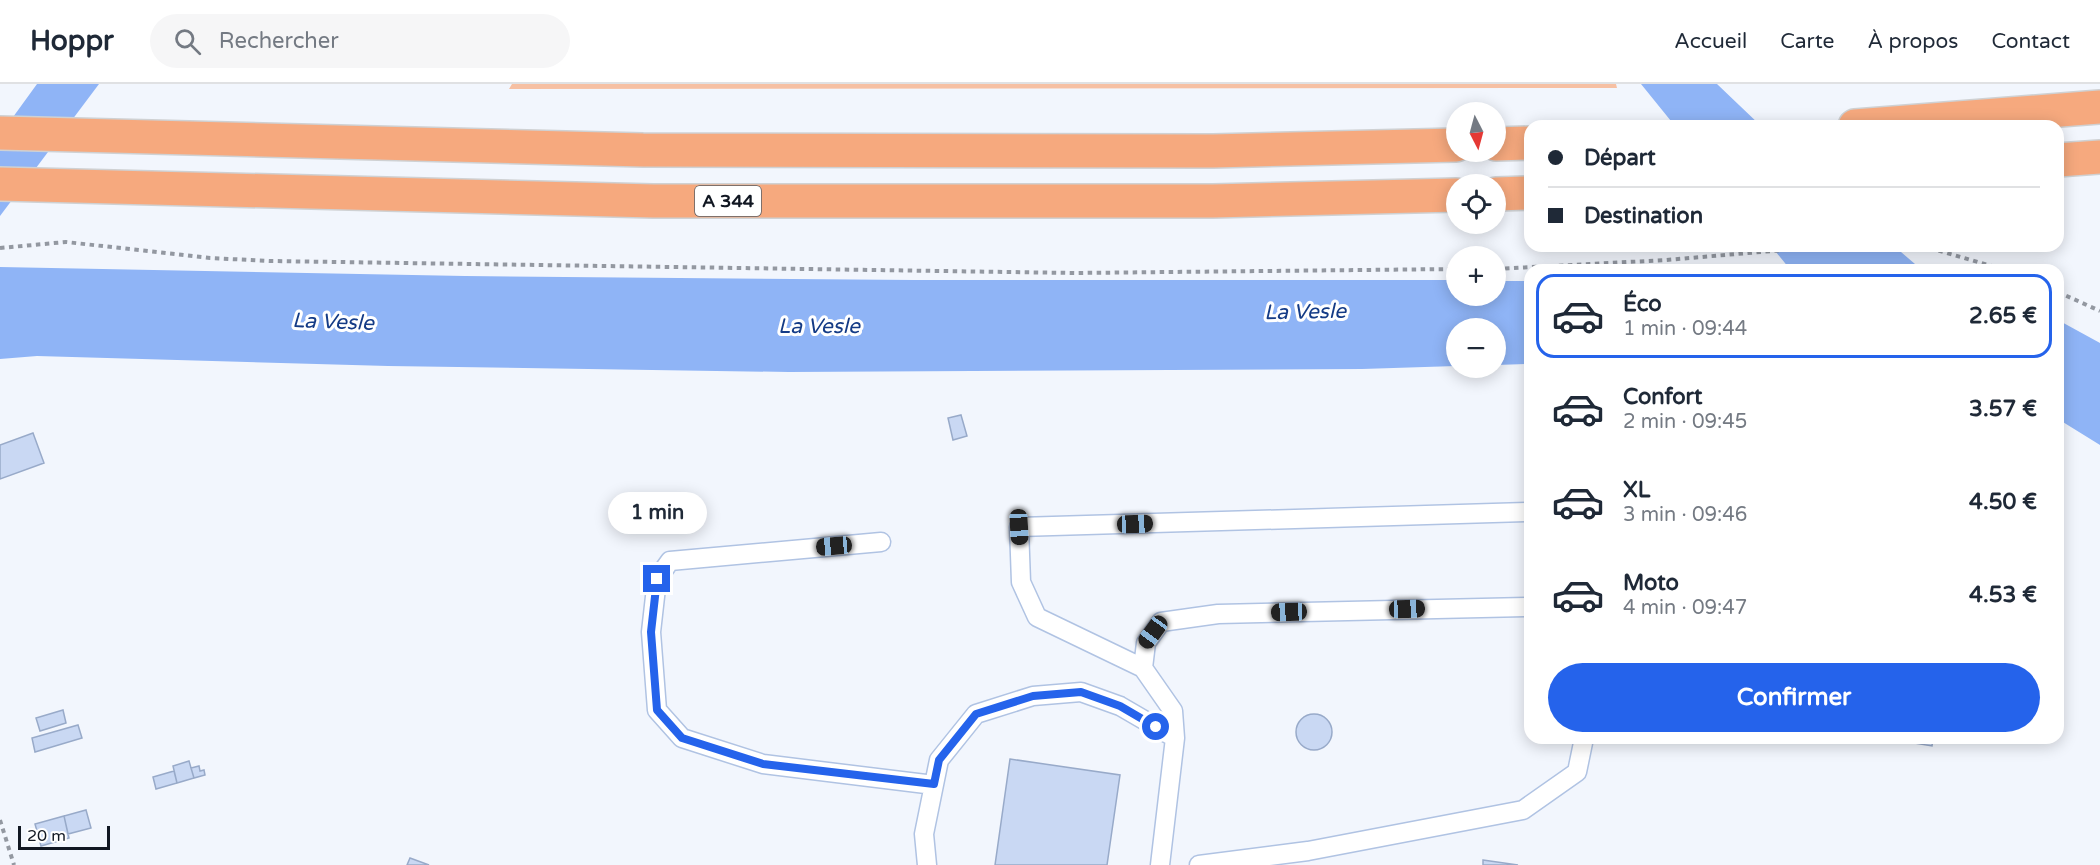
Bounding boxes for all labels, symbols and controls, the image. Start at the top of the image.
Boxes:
search box [150,14,570,68]
text: Hoppr [30,24,114,58]
icon: search [171,25,204,58]
text: Rechercher [219,28,339,54]
text: Accueil [1674,29,1747,54]
text: Carte [1780,29,1834,54]
text: À propos [1867,29,1958,54]
text: Contact [1991,29,2070,54]
north arrow [1446,102,1506,162]
map controls [1446,102,1506,378]
text: Départ [1584,145,1656,171]
button: locate [1446,174,1506,234]
road number: A 344 [695,186,761,216]
text: Destination [1584,203,1703,229]
button: + [1446,246,1506,306]
icon: car [1551,289,1605,343]
text: Éco [1623,291,1662,317]
water label: La Vesle [1264,299,1347,325]
text: 2.65 € [1969,303,2037,329]
water label: La Vesle [292,308,375,336]
water label: La Vesle [778,314,861,339]
text: 1 min · 09:44 [1623,317,1747,341]
button: − [1446,318,1506,378]
icon: car [1551,382,1605,436]
text: Confort [1623,384,1702,410]
text: 3.57 € [1969,396,2037,422]
text: 2 min · 09:45 [1623,410,1747,434]
icon: car [1551,475,1605,529]
text: XL [1623,477,1650,503]
text: 4.50 € [1969,489,2037,515]
callout: 1 min [608,492,706,534]
text: 1 min [631,501,684,525]
text: 3 min · 09:46 [1623,503,1747,527]
car [1009,509,1029,545]
car [1117,514,1153,534]
car [815,535,853,557]
route end [643,565,670,592]
icon: car [1551,568,1605,622]
text: Moto [1623,570,1679,596]
text: 4.53 € [1969,582,2037,608]
text: 4 min · 09:47 [1623,596,1747,620]
car [1389,599,1425,619]
car [1271,602,1307,622]
car [1135,612,1171,652]
button: Confirmer [1548,663,2040,732]
route start [1142,713,1169,740]
scale bar [18,823,110,850]
text: 20 m [27,826,66,846]

